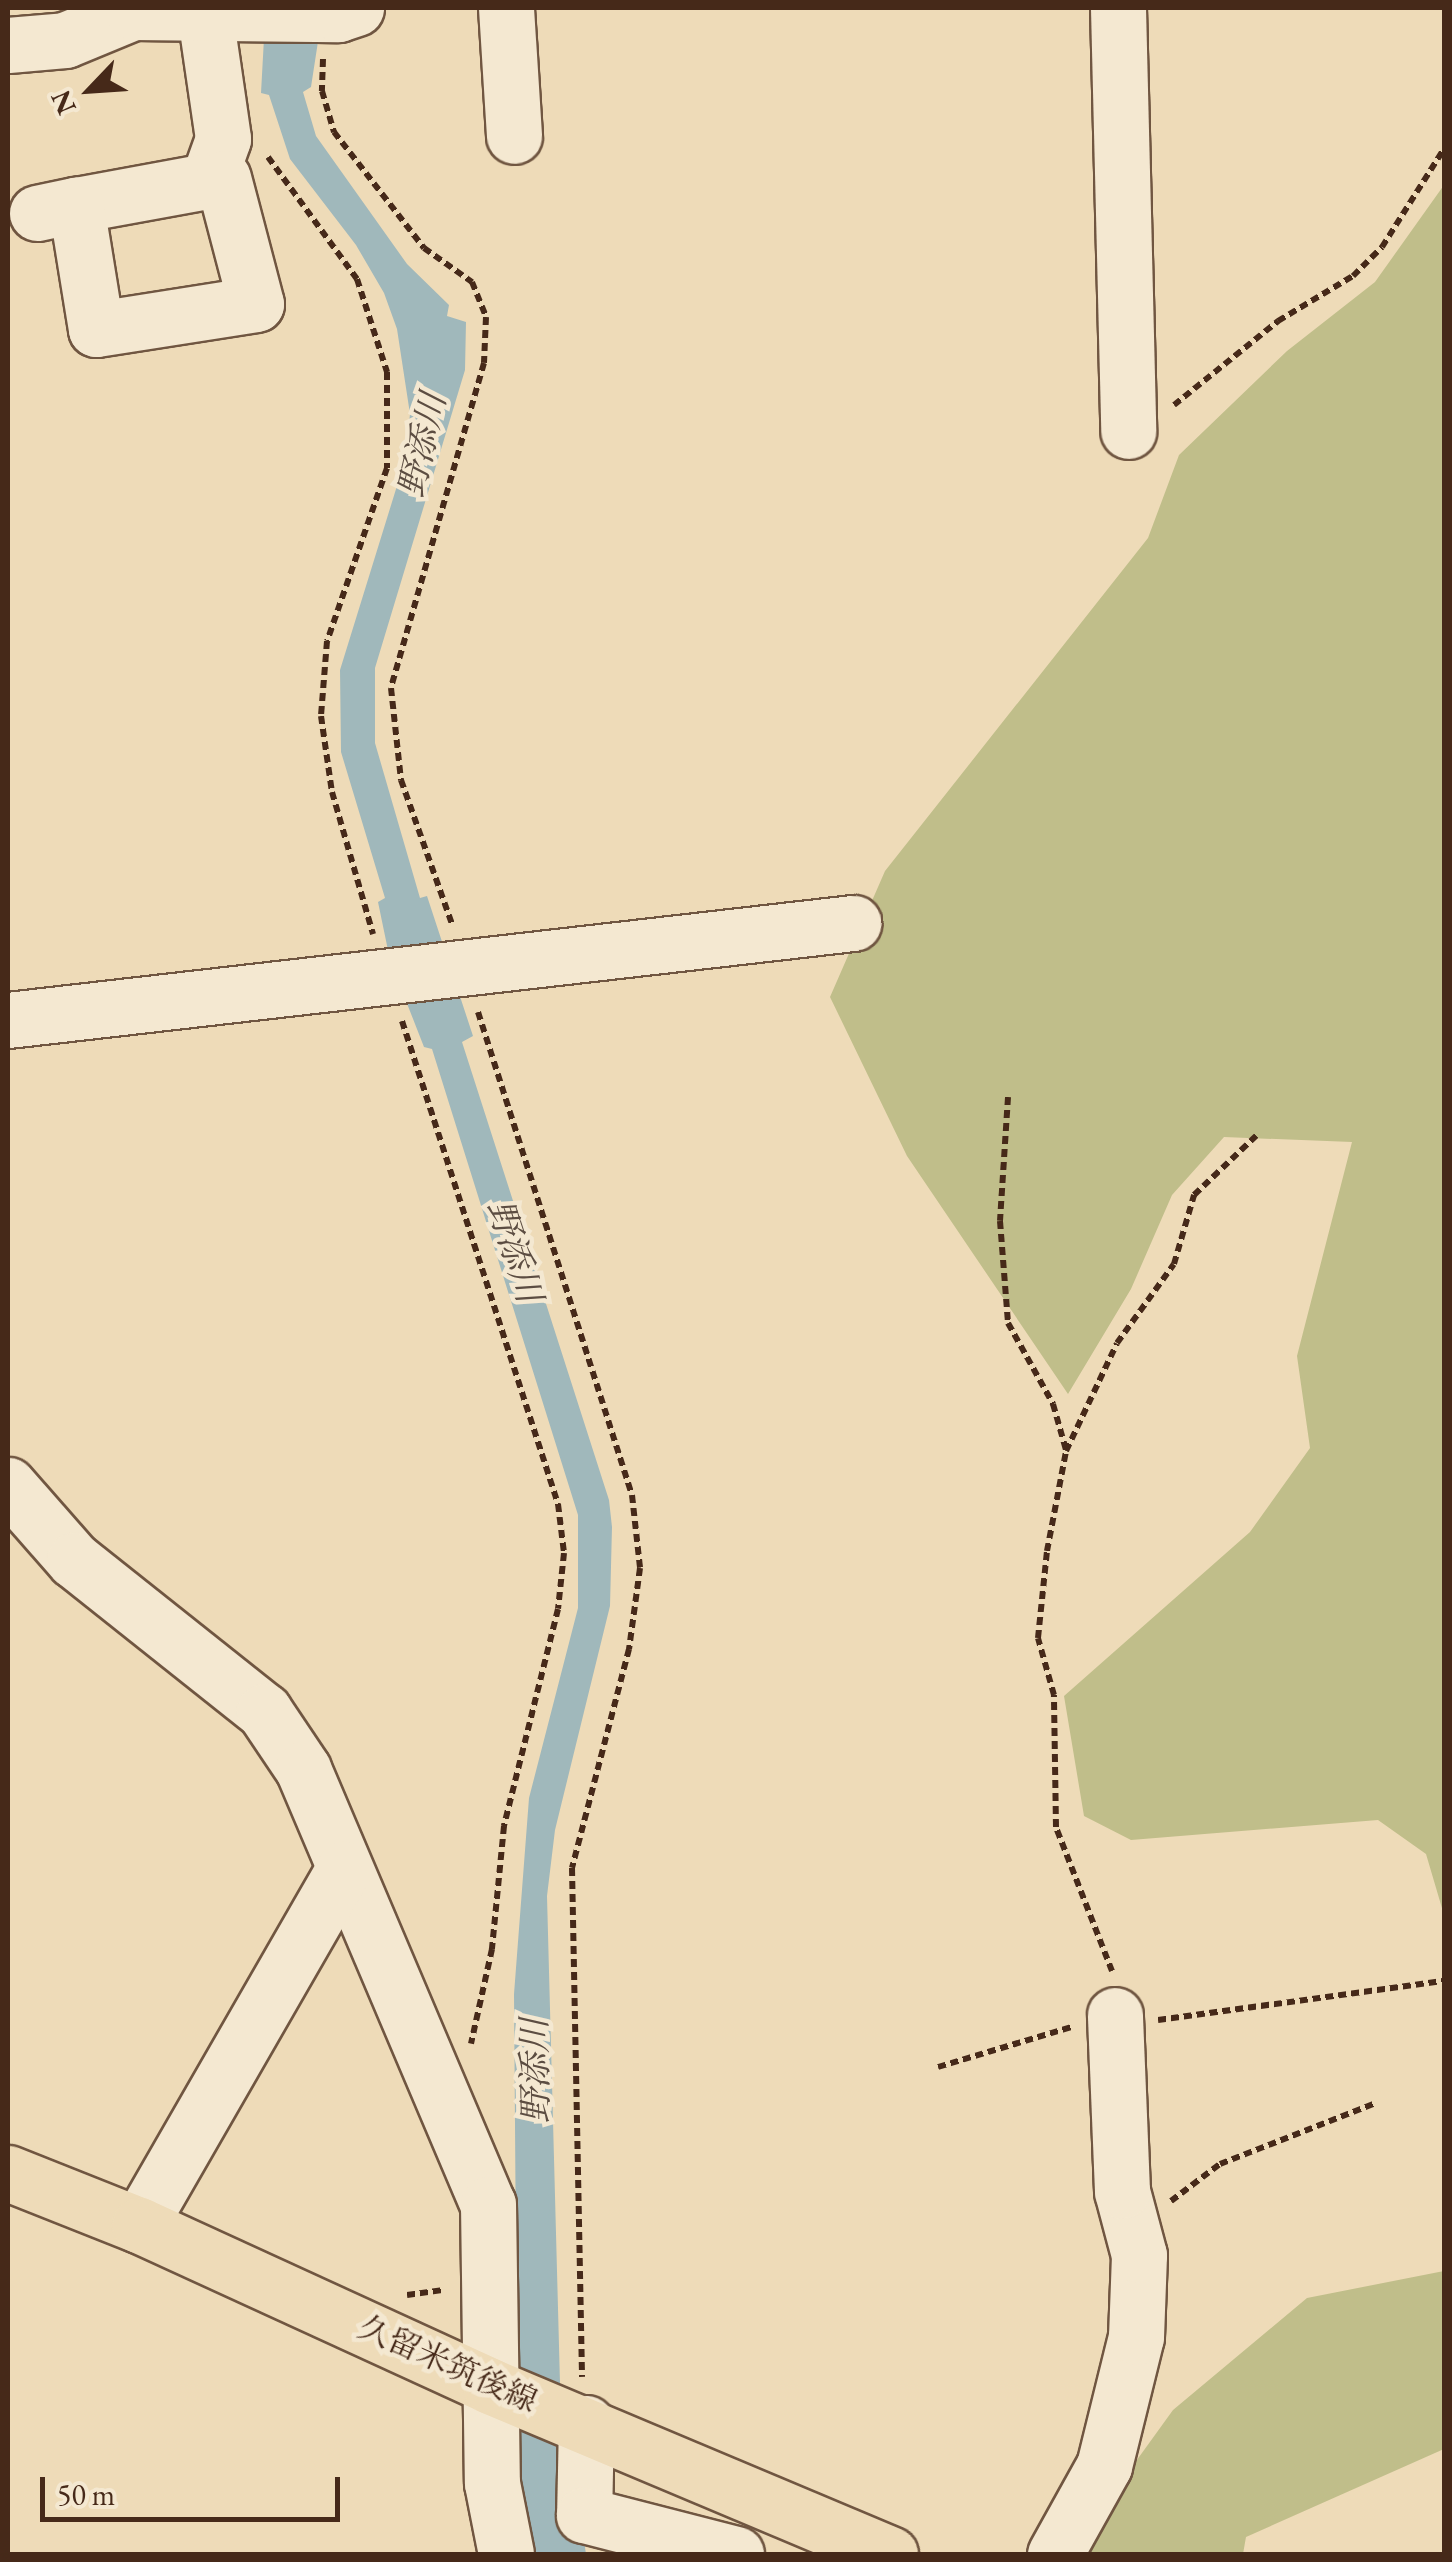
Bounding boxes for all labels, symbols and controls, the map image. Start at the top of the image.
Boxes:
north arrow [40,40,140,140]
text: N [42,85,84,121]
water label: 野添川 [390,389,454,501]
water label: 野添川 [479,1195,551,1307]
water label: 野添川 [513,2018,557,2124]
street label: 久留米筑後線 [352,2307,544,2421]
scale bar [45,2457,345,2519]
text: 50 m [57,2475,115,2514]

